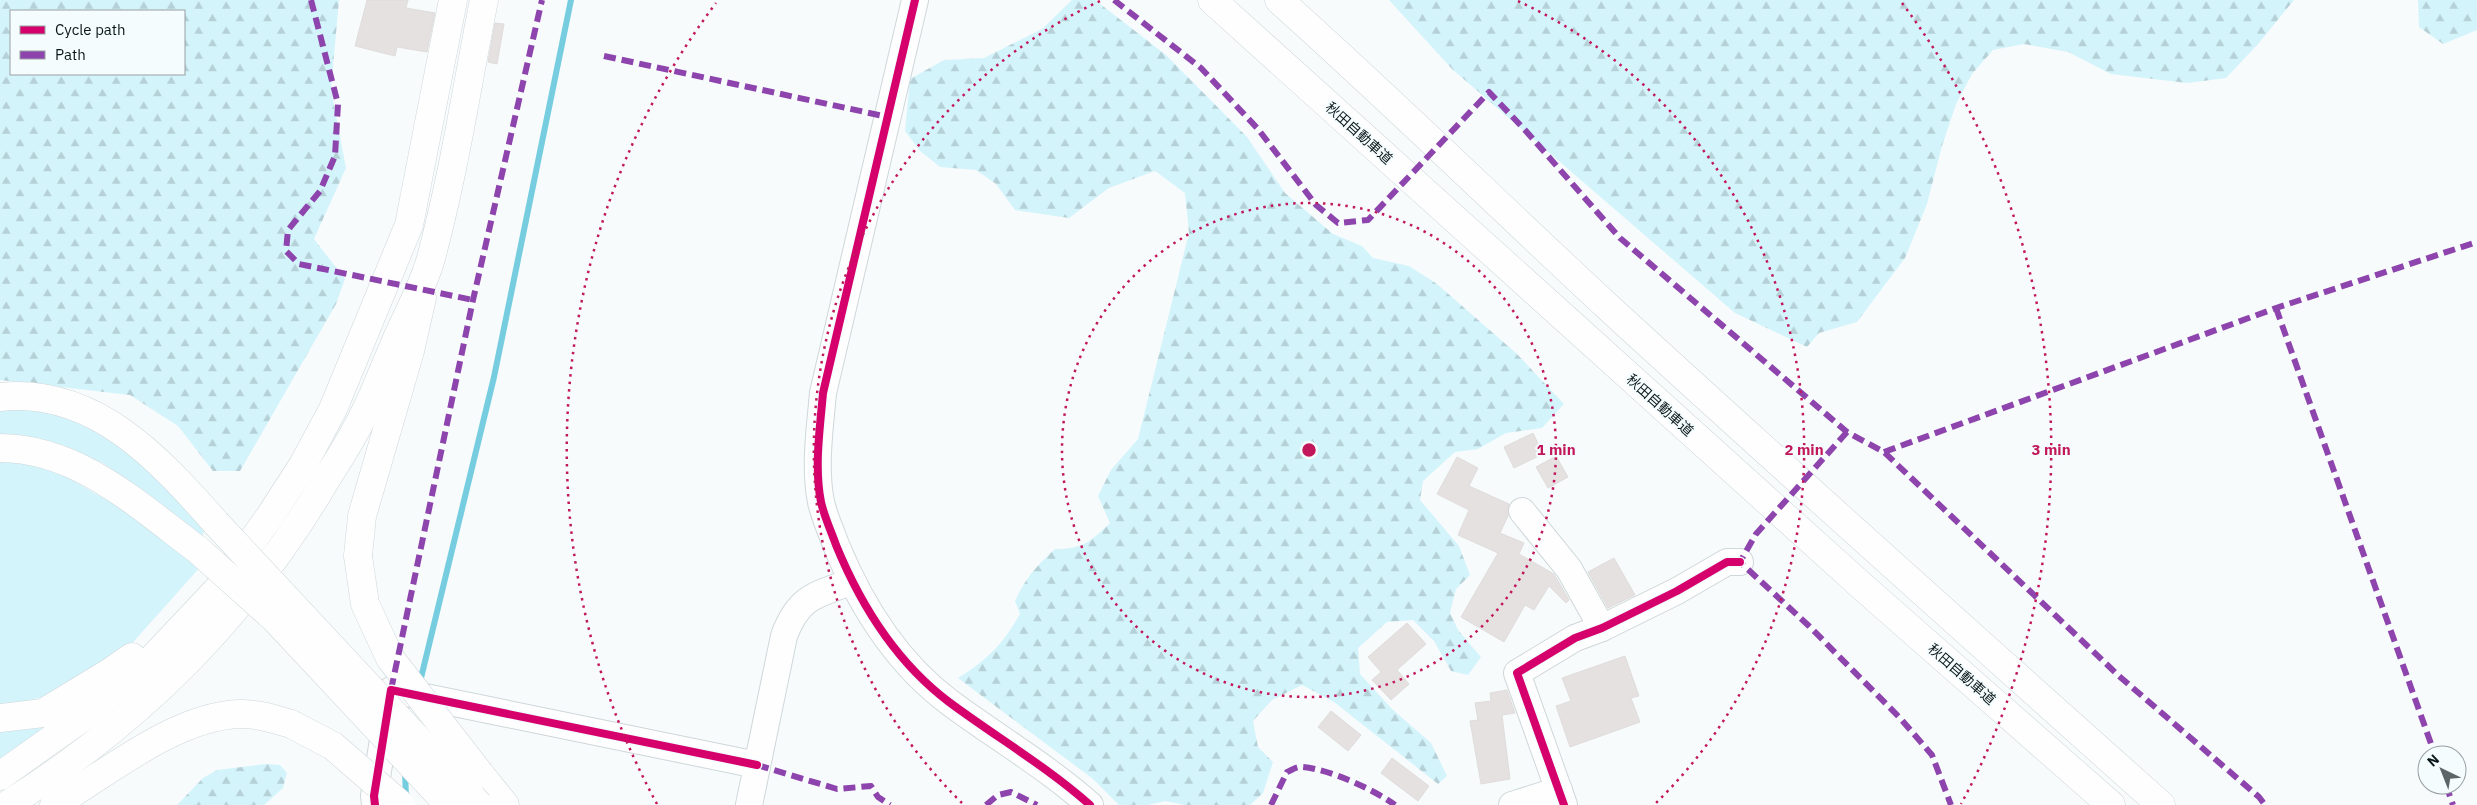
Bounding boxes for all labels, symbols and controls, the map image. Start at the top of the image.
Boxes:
legend [10,10,185,75]
text: Cycle path [55,20,126,39]
text: Path [55,45,86,64]
street label: 秋田自動車道 [1322,98,1396,168]
street label: 秋田自動車道 [1623,370,1697,440]
text: 1 min [1536,440,1576,459]
text: 2 min [1784,440,1824,459]
text: 3 min [2031,440,2071,459]
centre of rings [1300,441,1318,459]
street label: 秋田自動車道 [1924,640,2000,708]
north arrow [2417,745,2467,795]
text: N [2423,750,2443,771]

